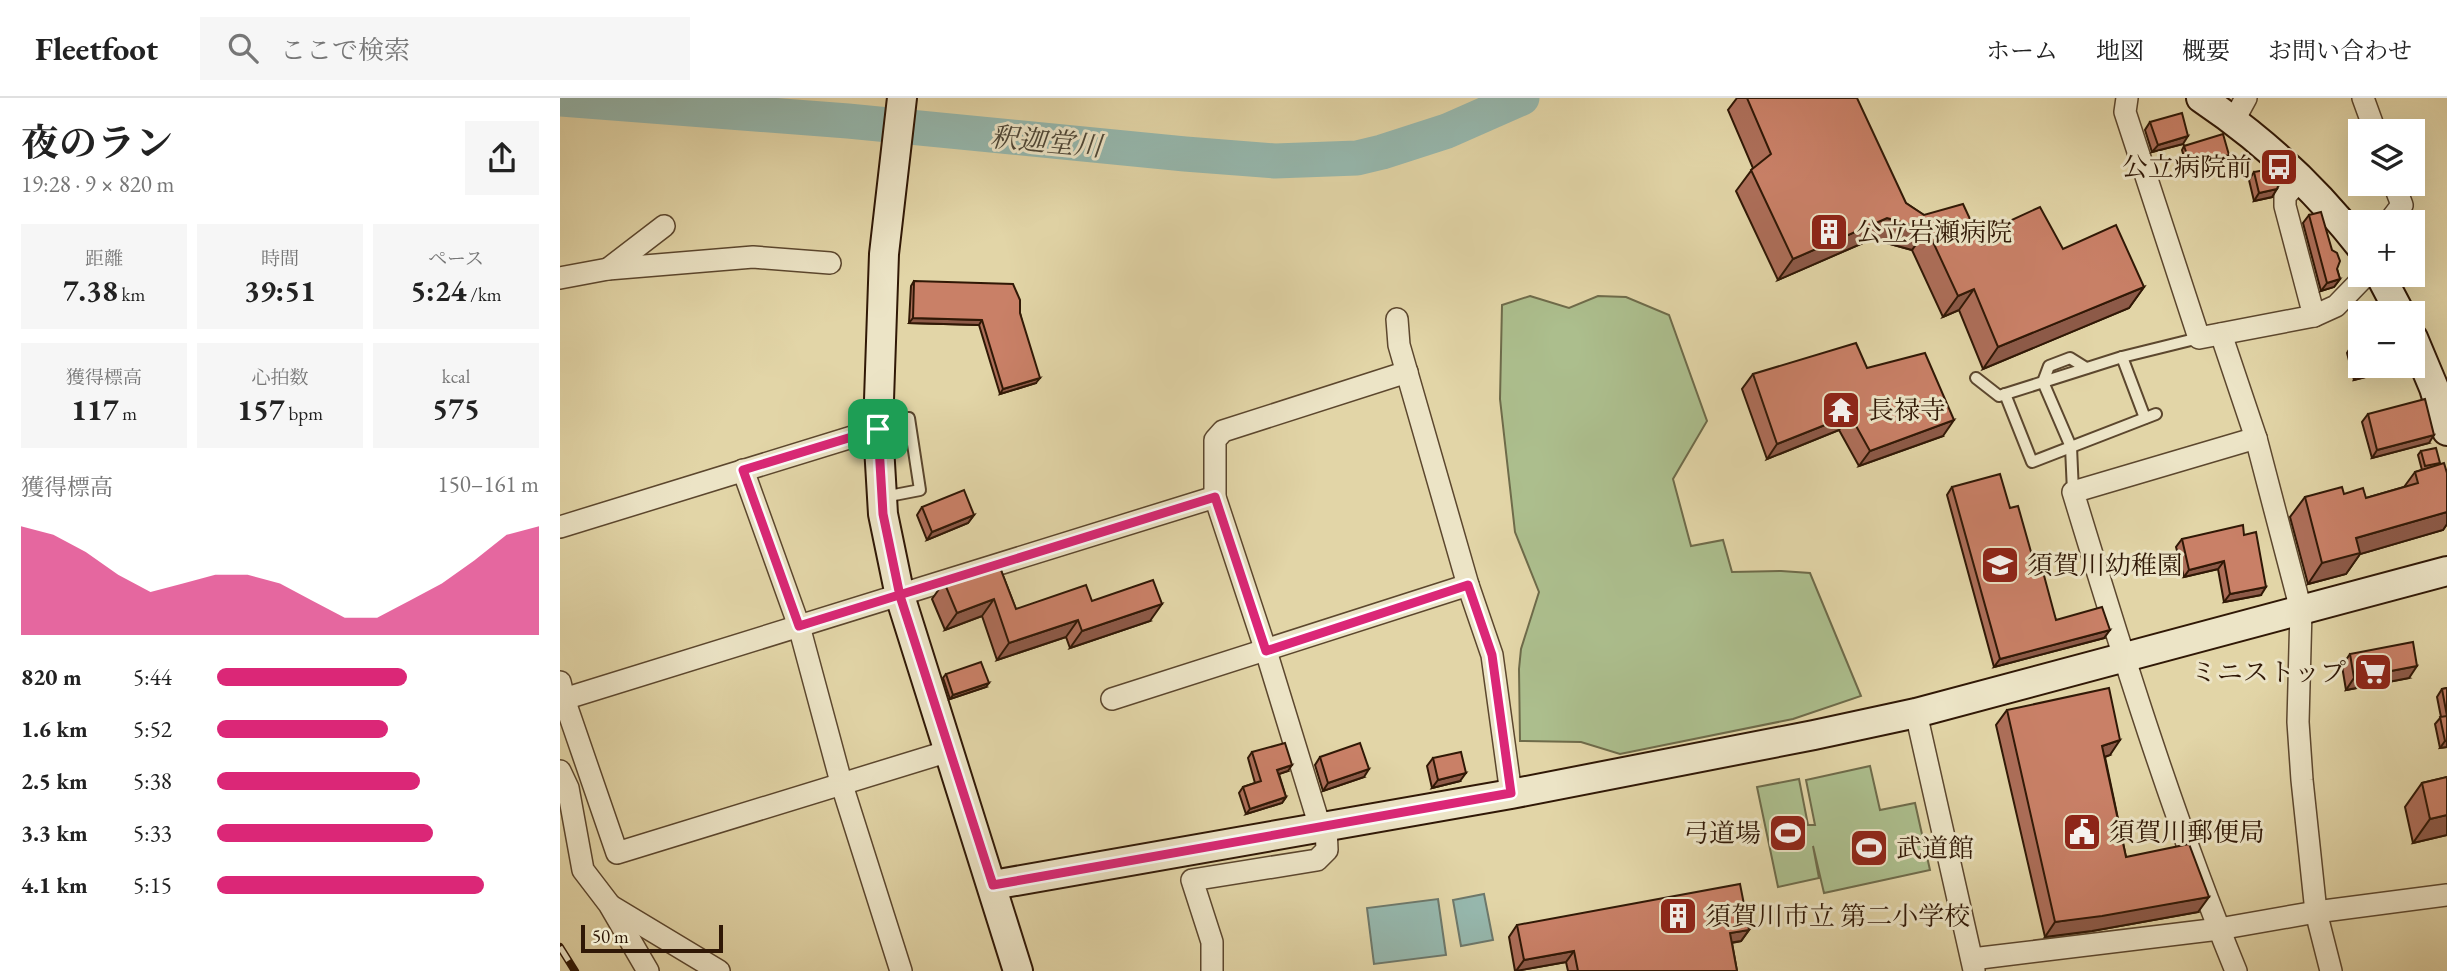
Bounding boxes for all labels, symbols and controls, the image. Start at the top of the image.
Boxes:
search box [200,17,690,80]
text: Fleetfoot [35,27,158,70]
icon: search [224,29,262,67]
text: ここで検索 [280,33,410,67]
text: ホーム [1986,35,2058,66]
text: 地図 [2096,35,2144,66]
text: 概要 [2182,35,2230,66]
text: お問い合わせ [2268,35,2412,66]
text: 夜のラン [21,118,173,167]
water label: 釈迦堂川 [989,118,1106,164]
map controls [2348,119,2425,378]
button: layers [2348,119,2425,196]
button: share [465,121,539,195]
bus stop icon: 公立病院前 [2258,146,2300,188]
place label: 公立病院前 [2122,150,2252,184]
text: 19:28 · 9 × 820 m [21,169,174,199]
button: + [2348,210,2425,287]
building icon: 公立岩瀬病院 [1808,211,1850,253]
place label: 公立岩瀬病院 [1856,215,2012,249]
text: 距離 [85,246,123,271]
text: 時間 [261,246,299,271]
text: ペース [428,246,484,271]
text: 7.38 [63,271,118,310]
text: 39:51 [244,271,316,310]
text: 5:24 [410,271,467,310]
text: km [118,282,145,307]
text: /km [467,282,502,307]
button: − [2348,301,2425,378]
text: kcal [442,364,470,389]
text: 獲得標高 [66,365,142,390]
text: 心拍数 [251,365,309,390]
text: 575 [432,389,480,428]
temple icon: 長禄寺 [1820,389,1862,431]
text: 117 [71,390,119,429]
text: 157 [237,390,285,429]
place label: 長禄寺 [1868,393,1946,427]
pin [848,399,908,459]
text: m [119,401,137,426]
text: bpm [285,401,323,426]
icon: arrive [859,410,897,448]
text: 150–161 m [438,469,539,499]
text: 獲得標高 [21,472,113,502]
school or university icon: 須賀川幼稚園 [1979,544,2021,586]
place label: 須賀川幼稚園 [2027,548,2183,582]
supermarket icon: ミニストップ [2352,651,2394,693]
place label: ミニストップ [2191,655,2346,689]
text: 820 m [21,662,82,692]
text: 5:44 [133,662,172,692]
text: 1.6 km [21,714,88,744]
text: 5:52 [133,714,172,744]
text: 2.5 km [21,766,88,796]
text: 5:38 [133,766,172,796]
public building icon: 須賀川郵便局 [2061,811,2103,853]
sports icon: 弓道場 [1767,812,1809,854]
place label: 須賀川郵便局 [2109,815,2265,849]
place label: 弓道場 [1683,816,1761,850]
text: 3.3 km [21,818,88,848]
text: 5:33 [133,818,172,848]
sports icon: 武道館 [1848,827,1890,869]
place label: 武道館 [1896,831,1974,865]
text: 4.1 km [21,870,88,900]
text: 5:15 [133,870,172,900]
building icon: 須賀川市立 第二小学校 [1657,895,1699,937]
place label: 須賀川市立 第二小学校 [1705,899,1970,933]
scale bar [581,922,723,954]
text: 50 m [592,924,629,949]

